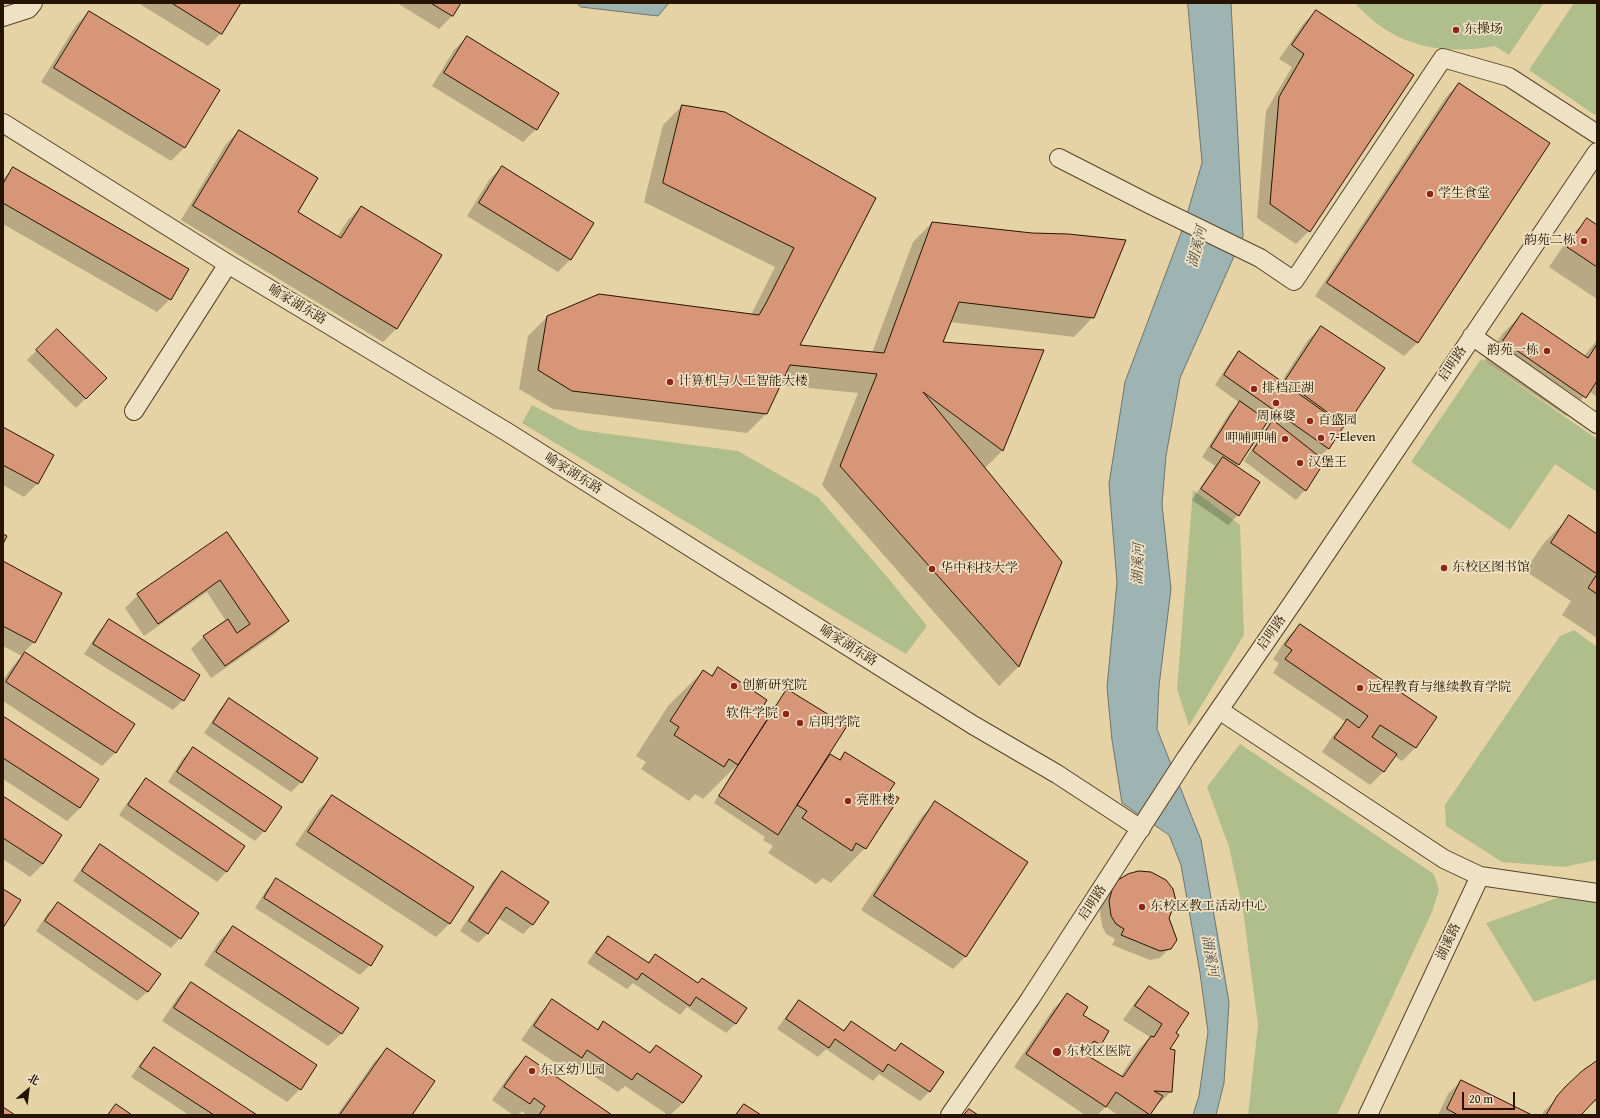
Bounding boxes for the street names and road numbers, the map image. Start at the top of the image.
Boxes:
street label: 喻家湖东路 [265,282,329,328]
street label: 启明路 [1436,343,1470,385]
street label: 喻家湖东路 [541,450,605,498]
street label: 启明路 [1254,613,1290,653]
street label: 喻家湖东路 [816,622,880,670]
street label: 启明路 [1076,882,1110,924]
street label: 湖溪路 [1434,921,1464,963]

